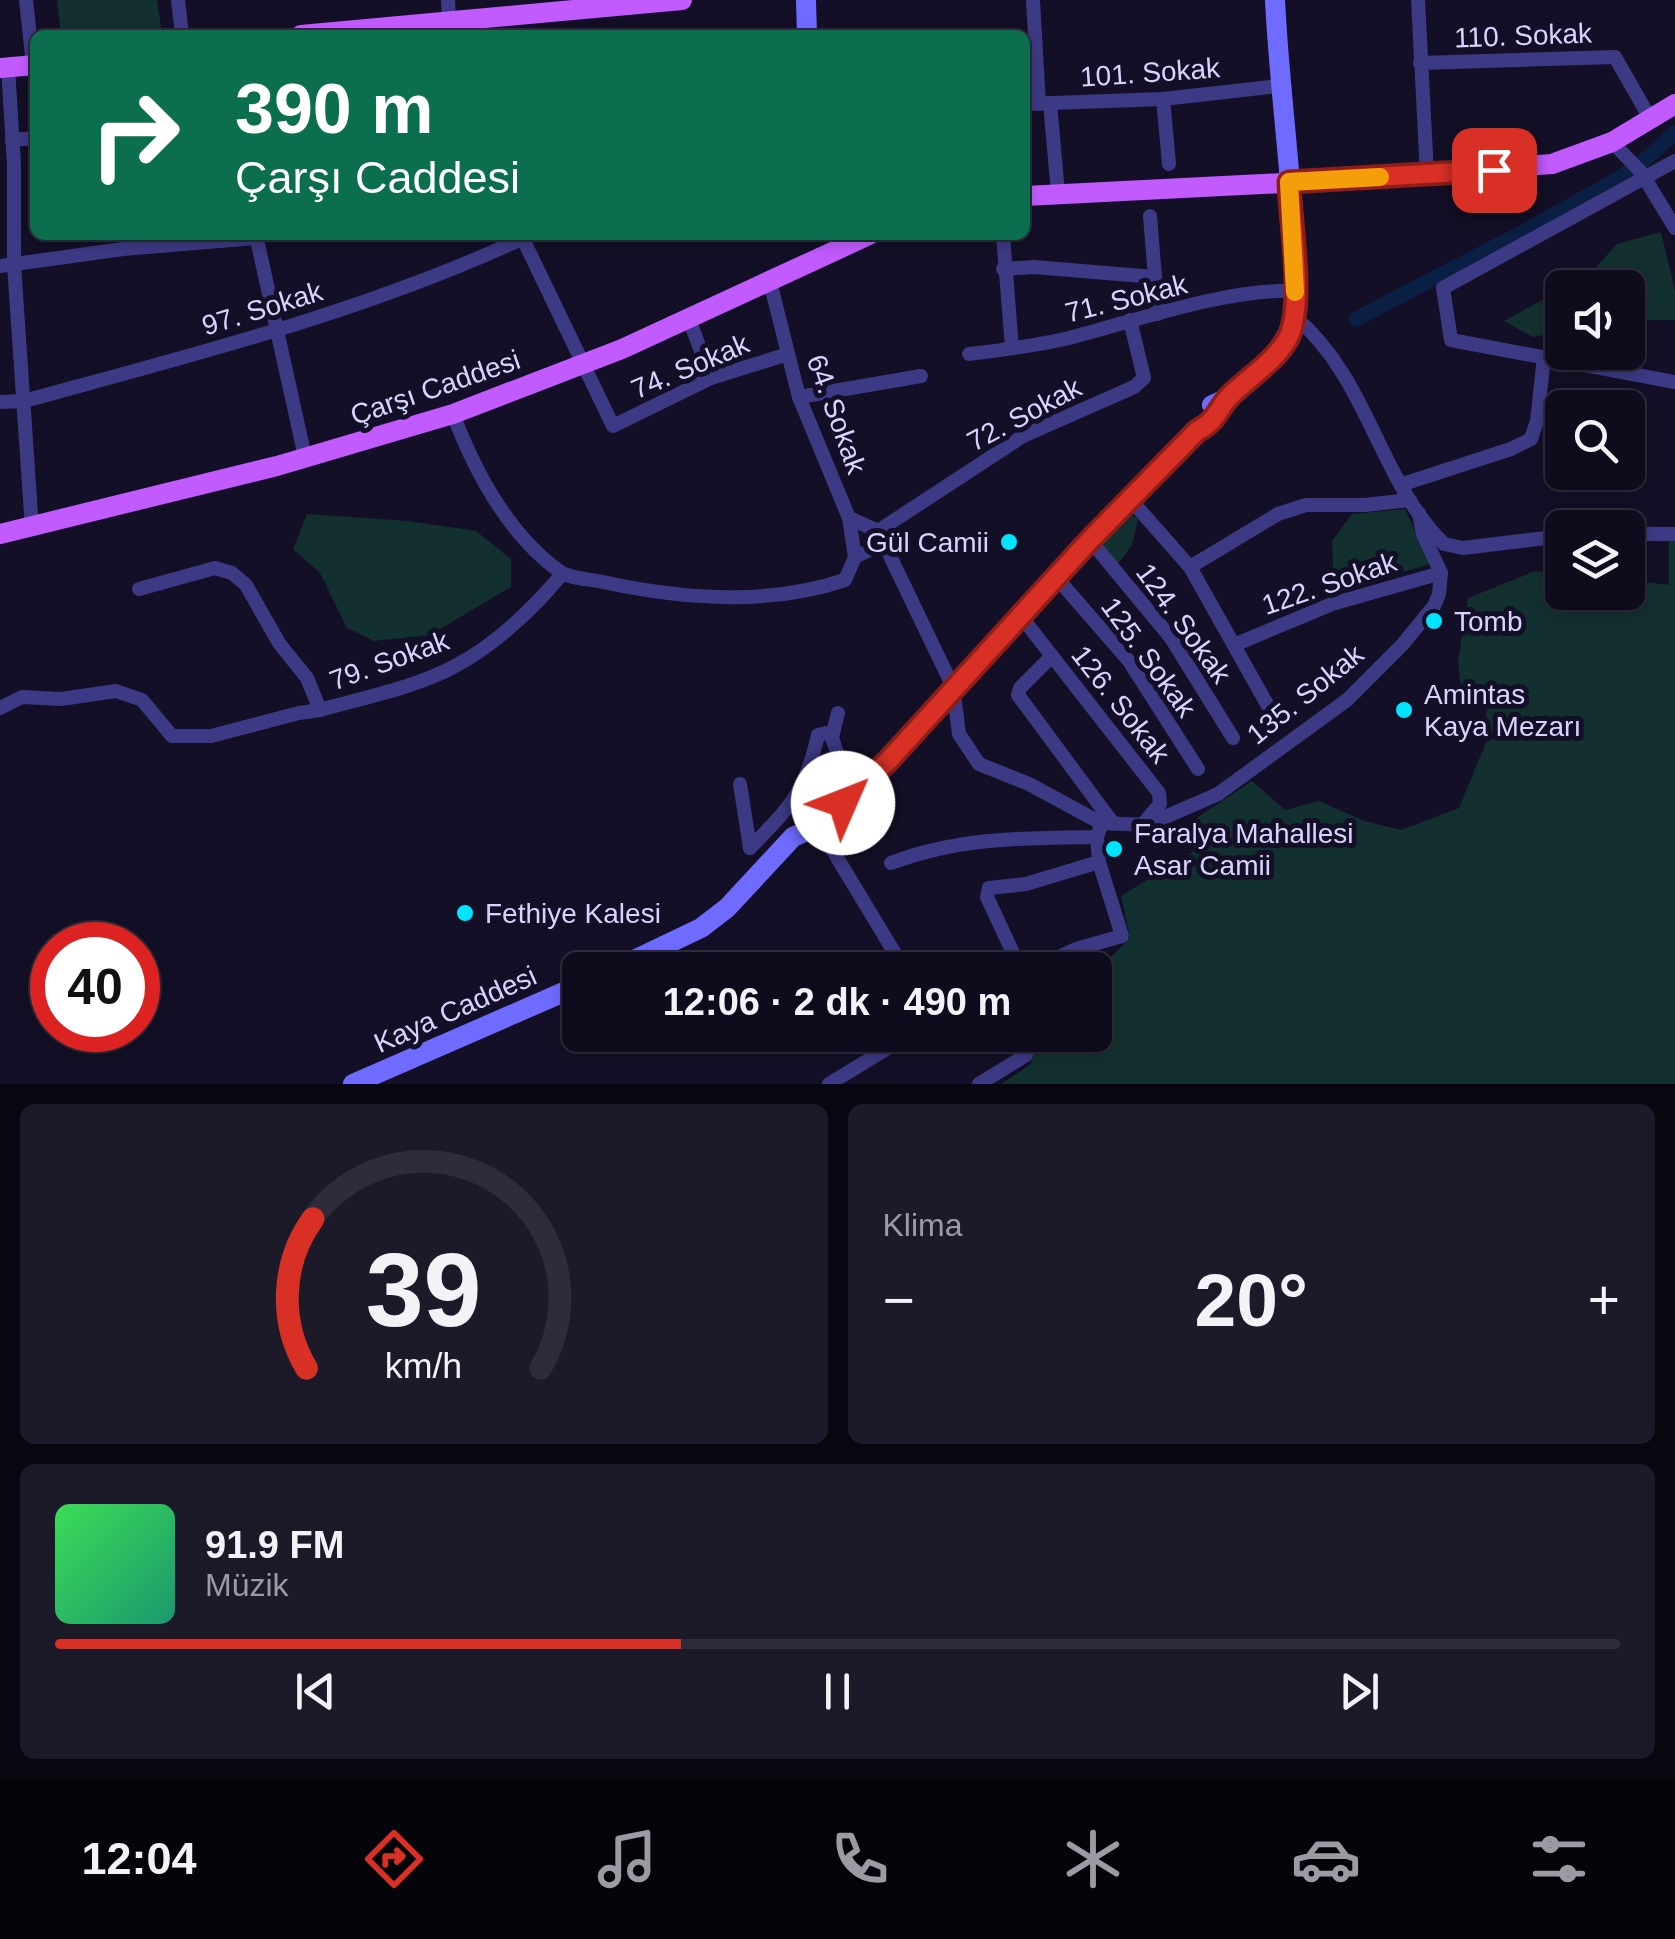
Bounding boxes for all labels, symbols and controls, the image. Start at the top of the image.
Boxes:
street label: 110. Sokak [1454,18,1594,53]
street label: 101. Sokak [1079,52,1222,93]
icon: right [70,70,200,200]
text: 390 m [235,70,433,148]
pin [1452,128,1537,213]
icon: arrive [1467,143,1522,198]
text: Çarşı Caddesi [235,152,520,203]
street label: 71. Sokak [1062,268,1191,329]
map controls [1545,270,1645,610]
button: sound [1545,270,1645,370]
street label: 97. Sokak [198,275,327,342]
street label: 74. Sokak [627,327,754,405]
street label: Çarşı Caddesi [346,344,524,431]
street label: 64. Sokak [801,350,873,479]
street label: 72. Sokak [962,371,1087,457]
button: search [1545,390,1645,490]
button: layers [1545,510,1645,610]
place label: Gül Camii [866,527,989,558]
marker: Gül Camii [998,531,1020,553]
street label: 122. Sokak [1258,546,1401,621]
street label: 124. Sokak [1130,558,1238,690]
street label: 125. Sokak [1095,592,1203,724]
place label: Tomb [1454,606,1522,637]
marker: Tomb [1423,610,1445,632]
street label: 79. Sokak [325,624,454,696]
street label: 135. Sokak [1241,638,1370,751]
street label: 126. Sokak [1065,640,1177,770]
place label: Amintas Kaya Mezarı [1424,679,1581,742]
marker: Amintas Kaya Mezarı [1393,699,1415,721]
position arrow [791,751,895,855]
place label: Faralya Mahallesi Asar Camii [1134,818,1353,881]
marker: Faralya Mahallesi Asar Camii [1103,838,1125,860]
place label: Fethiye Kalesi [485,898,661,929]
marker: Fethiye Kalesi [454,902,476,924]
speed limit sign: 40 [30,922,160,1052]
street label: Kaya Caddesi [369,960,541,1059]
text: 12:06 · 2 dk · 490 m [663,981,1011,1023]
text: Klima [883,1207,963,1243]
text: 39 [366,1232,482,1348]
text: 20° [1195,1258,1308,1342]
text: − [883,1269,915,1331]
text: + [1588,1269,1620,1331]
text: km/h [385,1346,462,1386]
text: 91.9 FM [205,1524,344,1566]
text: Müzik [205,1567,289,1603]
icon: previous [288,1664,343,1719]
icon: pause [810,1664,865,1719]
icon: next [1332,1664,1387,1719]
icon: directions [359,1824,429,1894]
icon: music [592,1824,662,1894]
icon: phone [825,1824,895,1894]
icon: climate [1058,1824,1128,1894]
icon: car [1291,1824,1361,1894]
icon: filters [1524,1824,1594,1894]
text: 12:04 [81,1833,197,1884]

